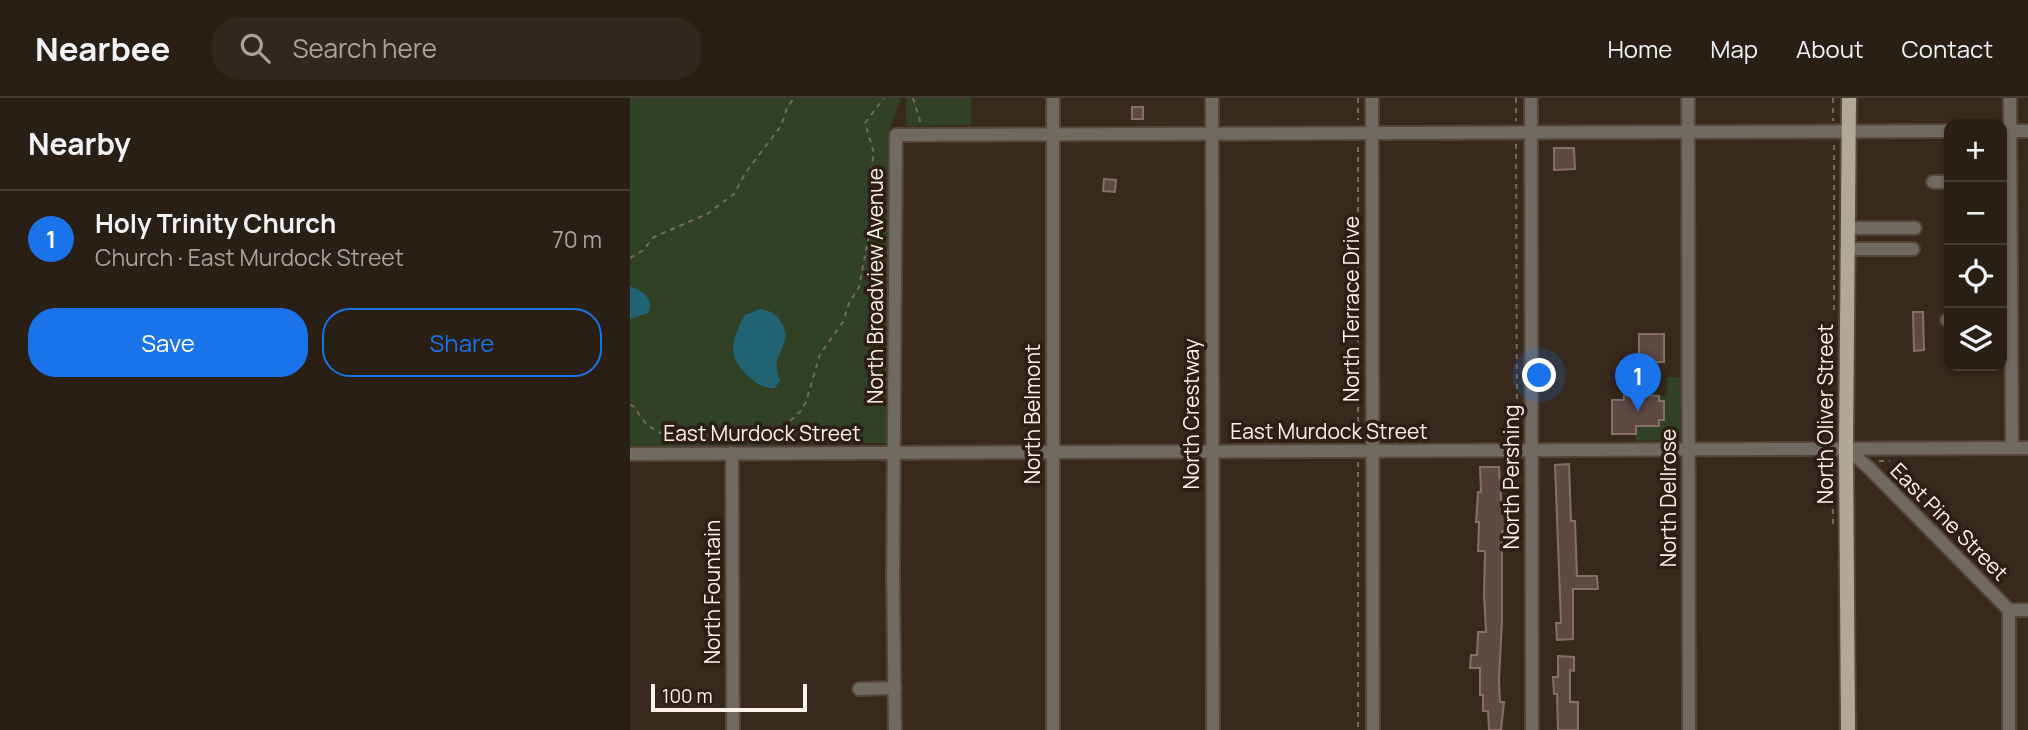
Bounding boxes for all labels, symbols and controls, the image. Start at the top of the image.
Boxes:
search box [212,17,702,80]
text: Nearbee [35,26,170,71]
icon: search [236,29,274,67]
text: Search here [292,30,437,66]
text: Home [1607,32,1672,65]
text: Map [1710,32,1758,65]
text: About [1796,32,1864,65]
text: Contact [1902,32,1993,65]
map controls [1944,119,2007,371]
button: + [1944,119,2007,182]
text: Nearby [28,123,131,164]
street label: North Broadview Avenue [861,168,889,404]
button: − [1944,182,2007,245]
text: Holy Trinity Church [95,205,336,241]
street label: North Terrace Drive [1337,216,1365,402]
text: 1 [46,223,56,255]
text: 70 m [552,223,602,255]
text: Church · East Murdock Street [95,241,404,273]
button: locate [1944,245,2007,308]
button: Save [28,308,308,377]
button: Share [322,308,602,377]
button: layers [1944,308,2007,371]
street label: North Oliver Street [1811,324,1839,504]
street label: North Crestway [1177,338,1205,490]
street label: North Belmont [1018,344,1046,484]
pin: 1 [1615,353,1661,411]
your location [1522,358,1556,392]
street label: North Pershing [1497,405,1525,549]
street label: East Murdock Street [1230,417,1428,445]
street label: East Murdock Street [663,419,861,447]
street label: North Dellrose [1654,429,1682,567]
street label: East Pine Street [1885,456,2015,586]
street label: North Fountain [698,520,726,664]
scale bar [651,681,807,713]
text: 100 m [662,683,713,709]

